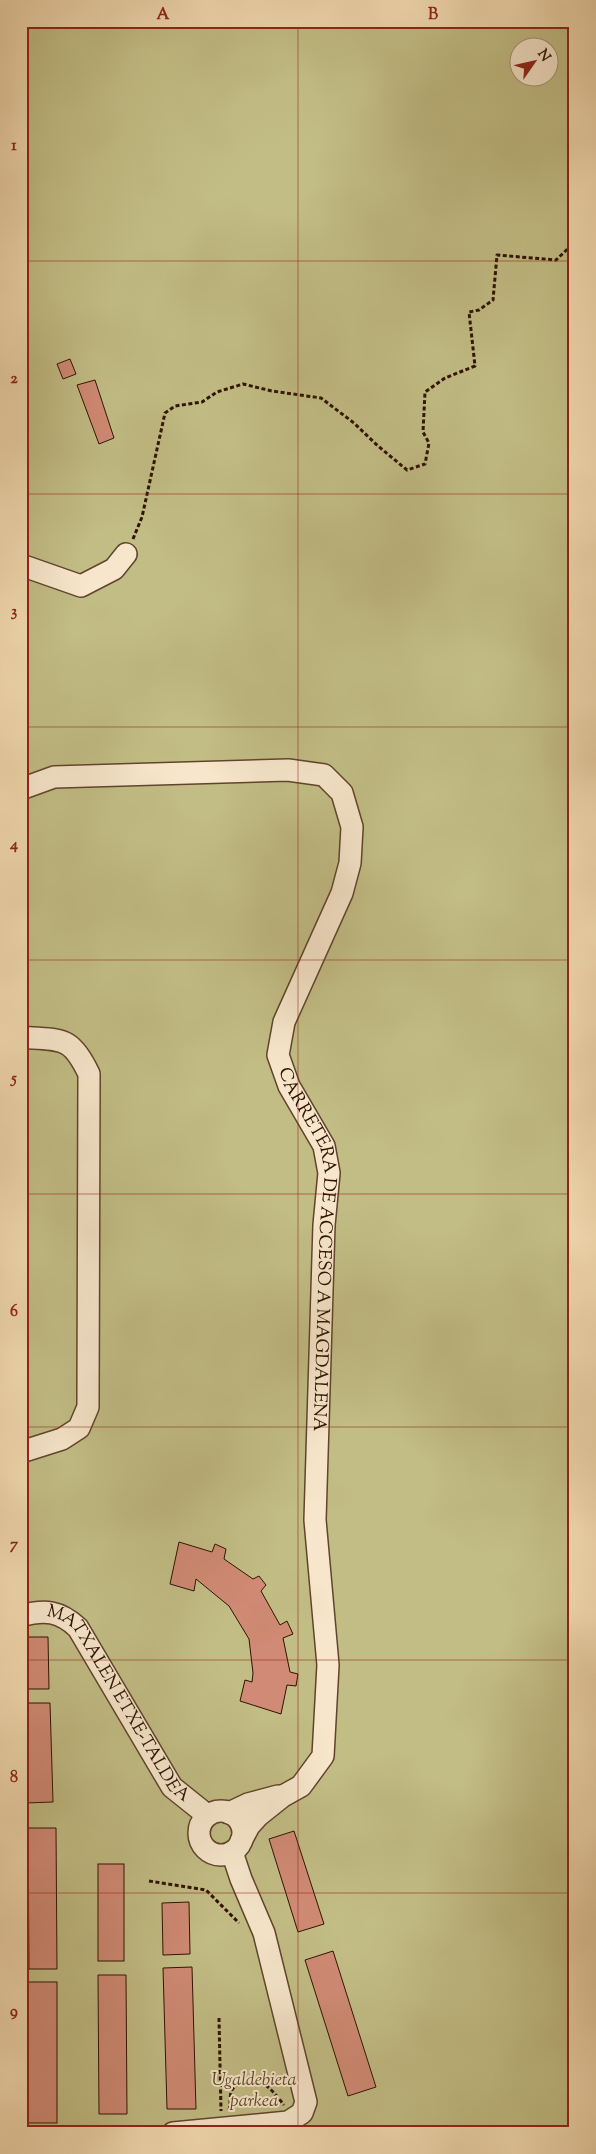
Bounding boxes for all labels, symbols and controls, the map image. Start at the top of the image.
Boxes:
text: A [157,4,170,27]
text: B [428,4,438,27]
north arrow [508,38,558,88]
text: N [532,46,555,66]
text: 1 [11,135,17,158]
text: 2 [10,368,18,391]
text: 3 [11,601,18,624]
text: 4 [9,834,18,857]
street label: CARRETERA DE ACCESO A MAGDALENA [270,1064,342,1432]
text: 5 [9,1068,17,1091]
text: 6 [10,1301,18,1324]
text: 7 [10,1534,19,1557]
street label: MATXALEN ETXE-TALDEA [44,1599,195,1809]
text: 8 [10,1767,18,1790]
text: 9 [10,2001,18,2024]
park label: Ugaldebieta parkea [211,2068,297,2115]

